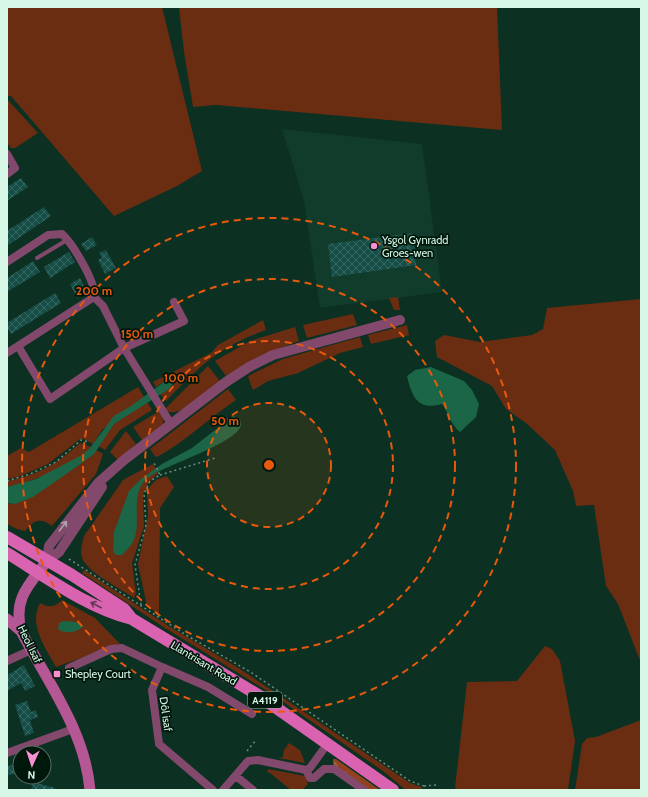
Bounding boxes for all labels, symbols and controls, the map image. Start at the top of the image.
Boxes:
place label: Ysgol Gynradd Groes-wen [381,233,448,260]
marker: Ysgol Gynradd Groes-wen [369,241,379,251]
text: 200 m [76,283,112,298]
text: 150 m [121,326,153,341]
text: 100 m [164,370,198,385]
text: 50 m [211,413,239,428]
centre of rings [262,458,276,472]
one-way arrow [59,521,67,532]
one-way arrow [90,601,102,608]
street label: Heol Isaf [15,623,45,666]
street label: Llantrisant Road [168,638,240,688]
place label: Shepley Court [65,667,131,681]
marker: Shepley Court [52,669,62,679]
road number: A4119 [248,692,282,708]
street label: Dôl isaf [157,696,175,733]
north arrow [12,745,52,785]
text: N [27,768,36,782]

